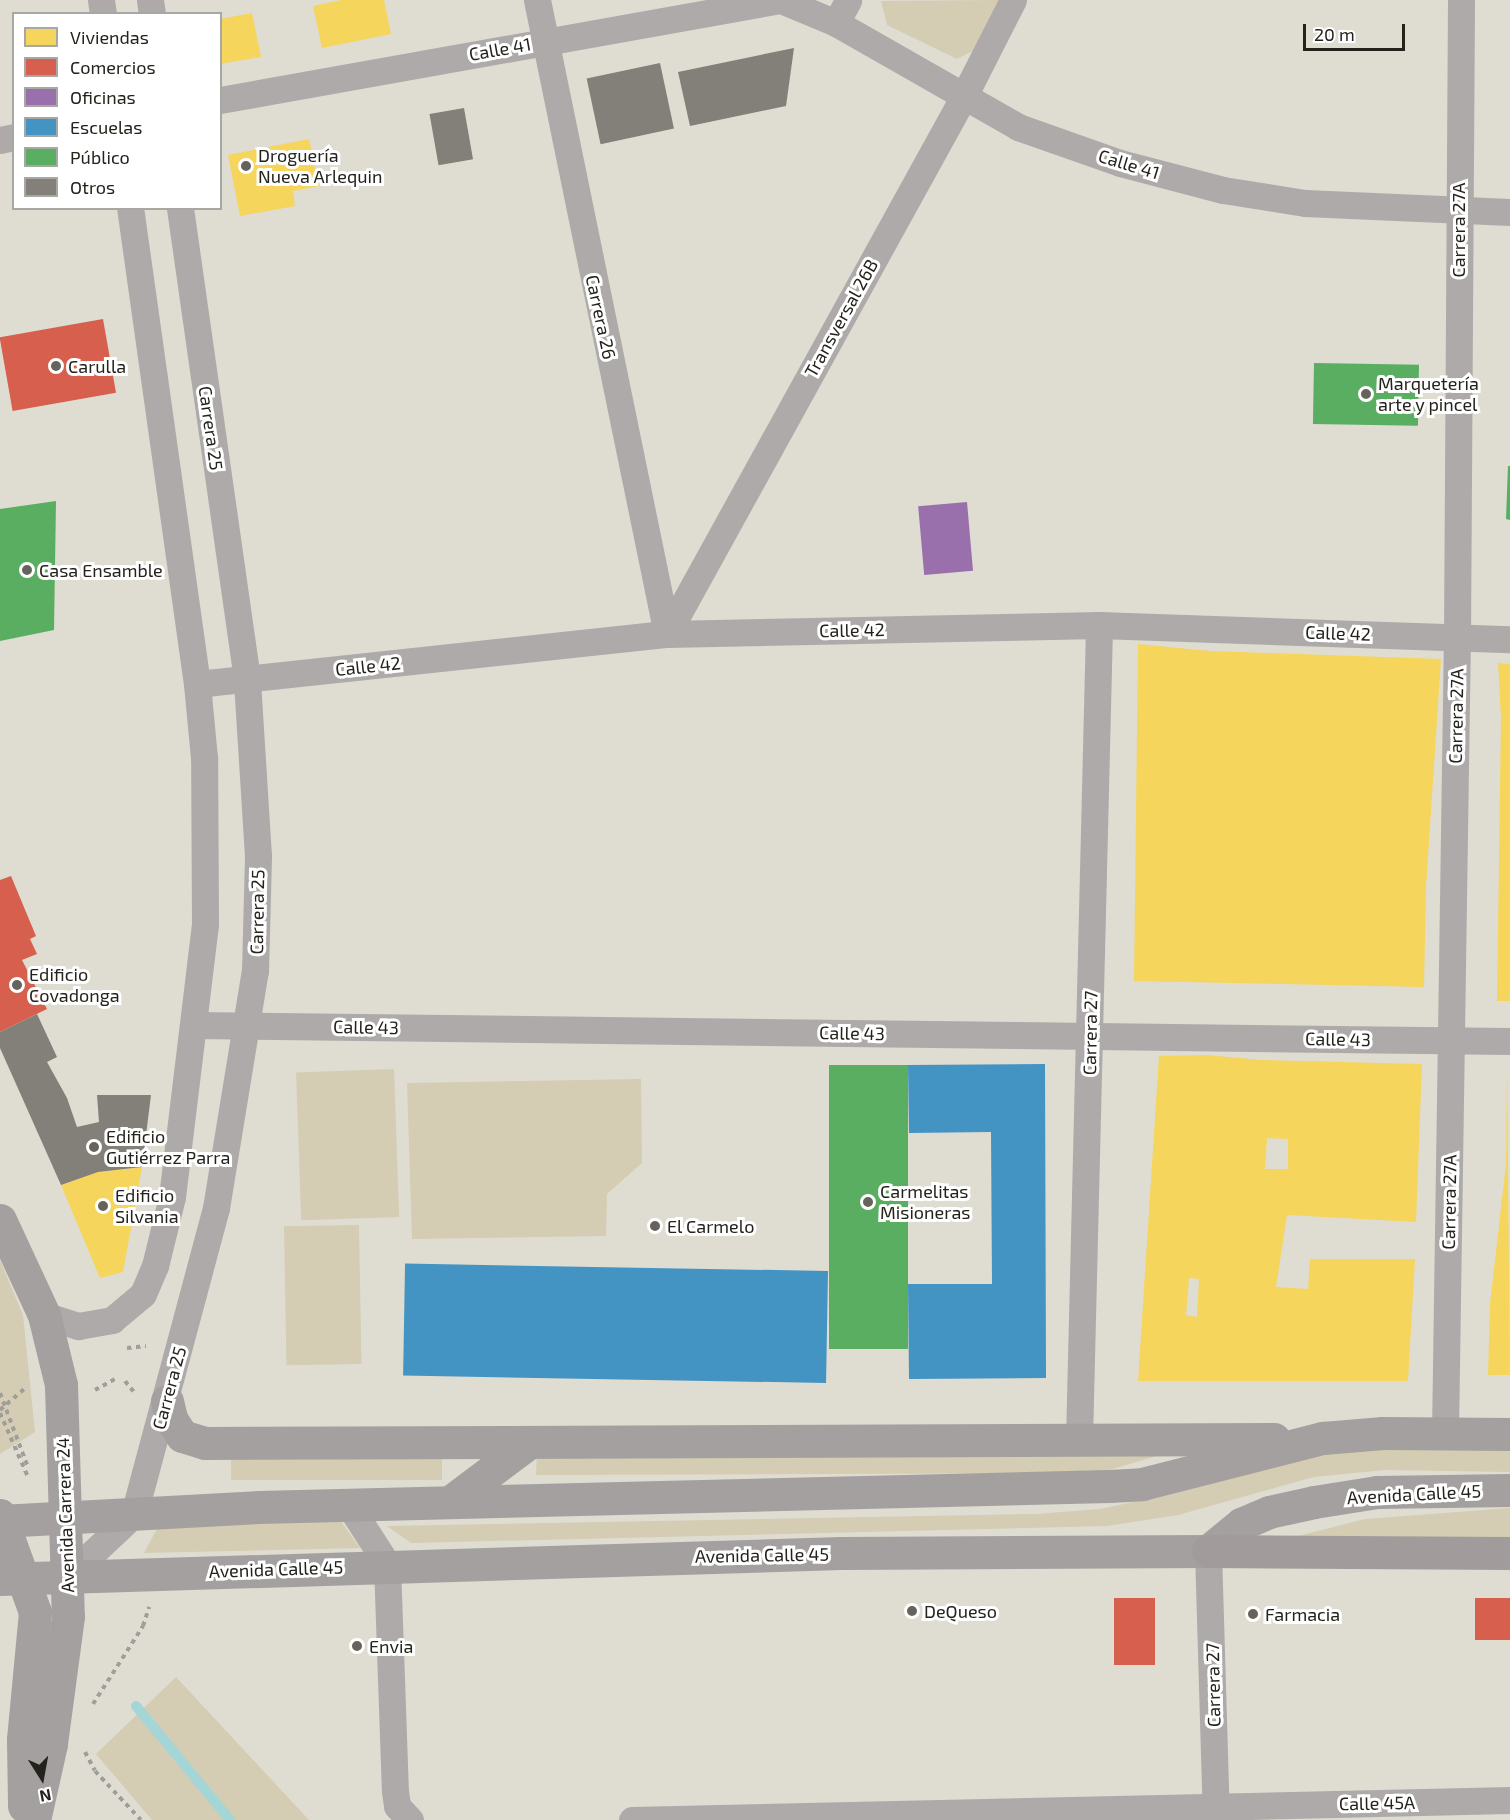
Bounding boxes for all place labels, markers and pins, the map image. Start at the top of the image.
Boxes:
place label: Droguería Nueva Arlequin [258,145,383,188]
marker: Droguería Nueva Arlequin [239,159,253,173]
place label: Carulla [68,355,126,377]
marker: Carulla [49,359,63,373]
place label: Marquetería arte y pincel [1378,373,1479,416]
marker: Marquetería arte y pincel [1359,387,1373,401]
place label: Casa Ensamble [39,559,163,581]
marker: Casa Ensamble [20,563,34,577]
place label: Edificio Covadonga [29,964,120,1006]
marker: Edificio Covadonga [10,978,24,992]
place label: Edificio Gutiérrez Parra [106,1126,230,1168]
marker: Edificio Gutiérrez Parra [87,1140,101,1154]
place label: Carmelitas Misioneras [880,1181,970,1224]
place label: Edificio Silvania [115,1185,179,1228]
marker: Carmelitas Misioneras [861,1195,875,1209]
marker: Edificio Silvania [96,1199,110,1213]
place label: El Carmelo [667,1215,755,1237]
marker: El Carmelo [648,1219,662,1233]
place label: DeQueso [924,1600,997,1622]
place label: Farmacia [1265,1603,1340,1625]
marker: DeQueso [905,1604,919,1618]
marker: Farmacia [1246,1607,1260,1621]
place label: Envia [369,1635,413,1657]
marker: Envia [350,1639,364,1653]

